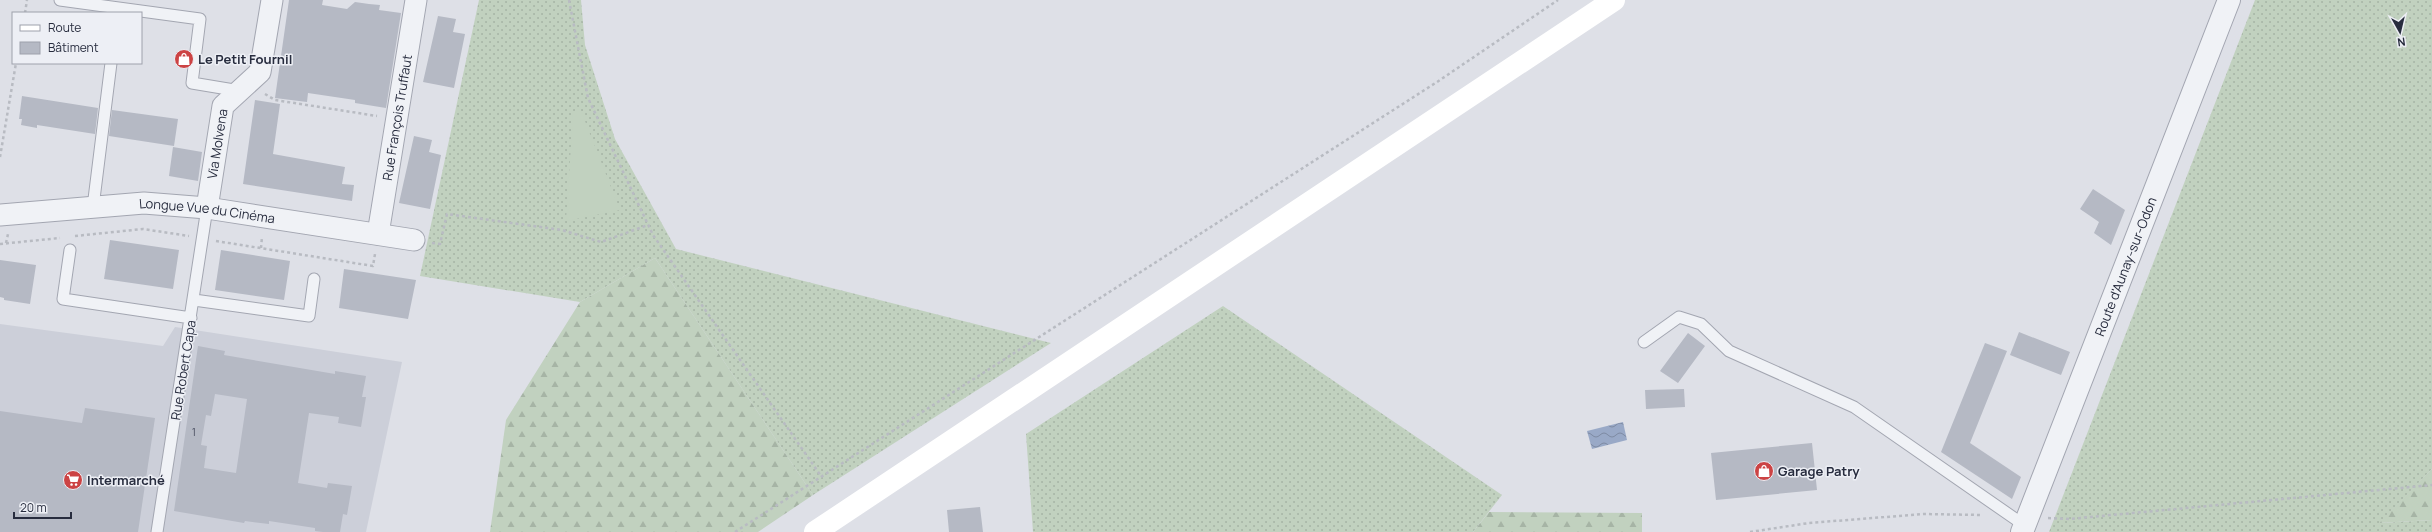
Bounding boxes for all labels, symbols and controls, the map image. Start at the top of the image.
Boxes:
legend [12,12,142,64]
north arrow [2380,12,2420,52]
text: Route [48,19,81,36]
text: N [2396,34,2406,50]
text: Bâtiment [48,39,99,56]
shop icon: Le Petit Fournil [173,48,195,70]
place label: Le Petit Fournil [198,50,292,68]
street label: Rue François Truffaut [378,53,416,182]
street label: Via Molvena [203,107,231,180]
street label: Longue Vue du Cinéma [138,194,276,227]
street label: Route d'Aunay-sur-Odon [2090,194,2161,339]
street label: Rue Robert Capa [166,319,200,421]
house number: 1 [192,424,196,439]
shop icon: Garage Patry [1753,460,1775,482]
place label: Garage Patry [1778,462,1860,480]
supermarket icon: Intermarché [62,469,84,491]
place label: Intermarché [87,471,165,489]
scale bar [14,494,71,520]
text: 20 m [20,499,47,516]

